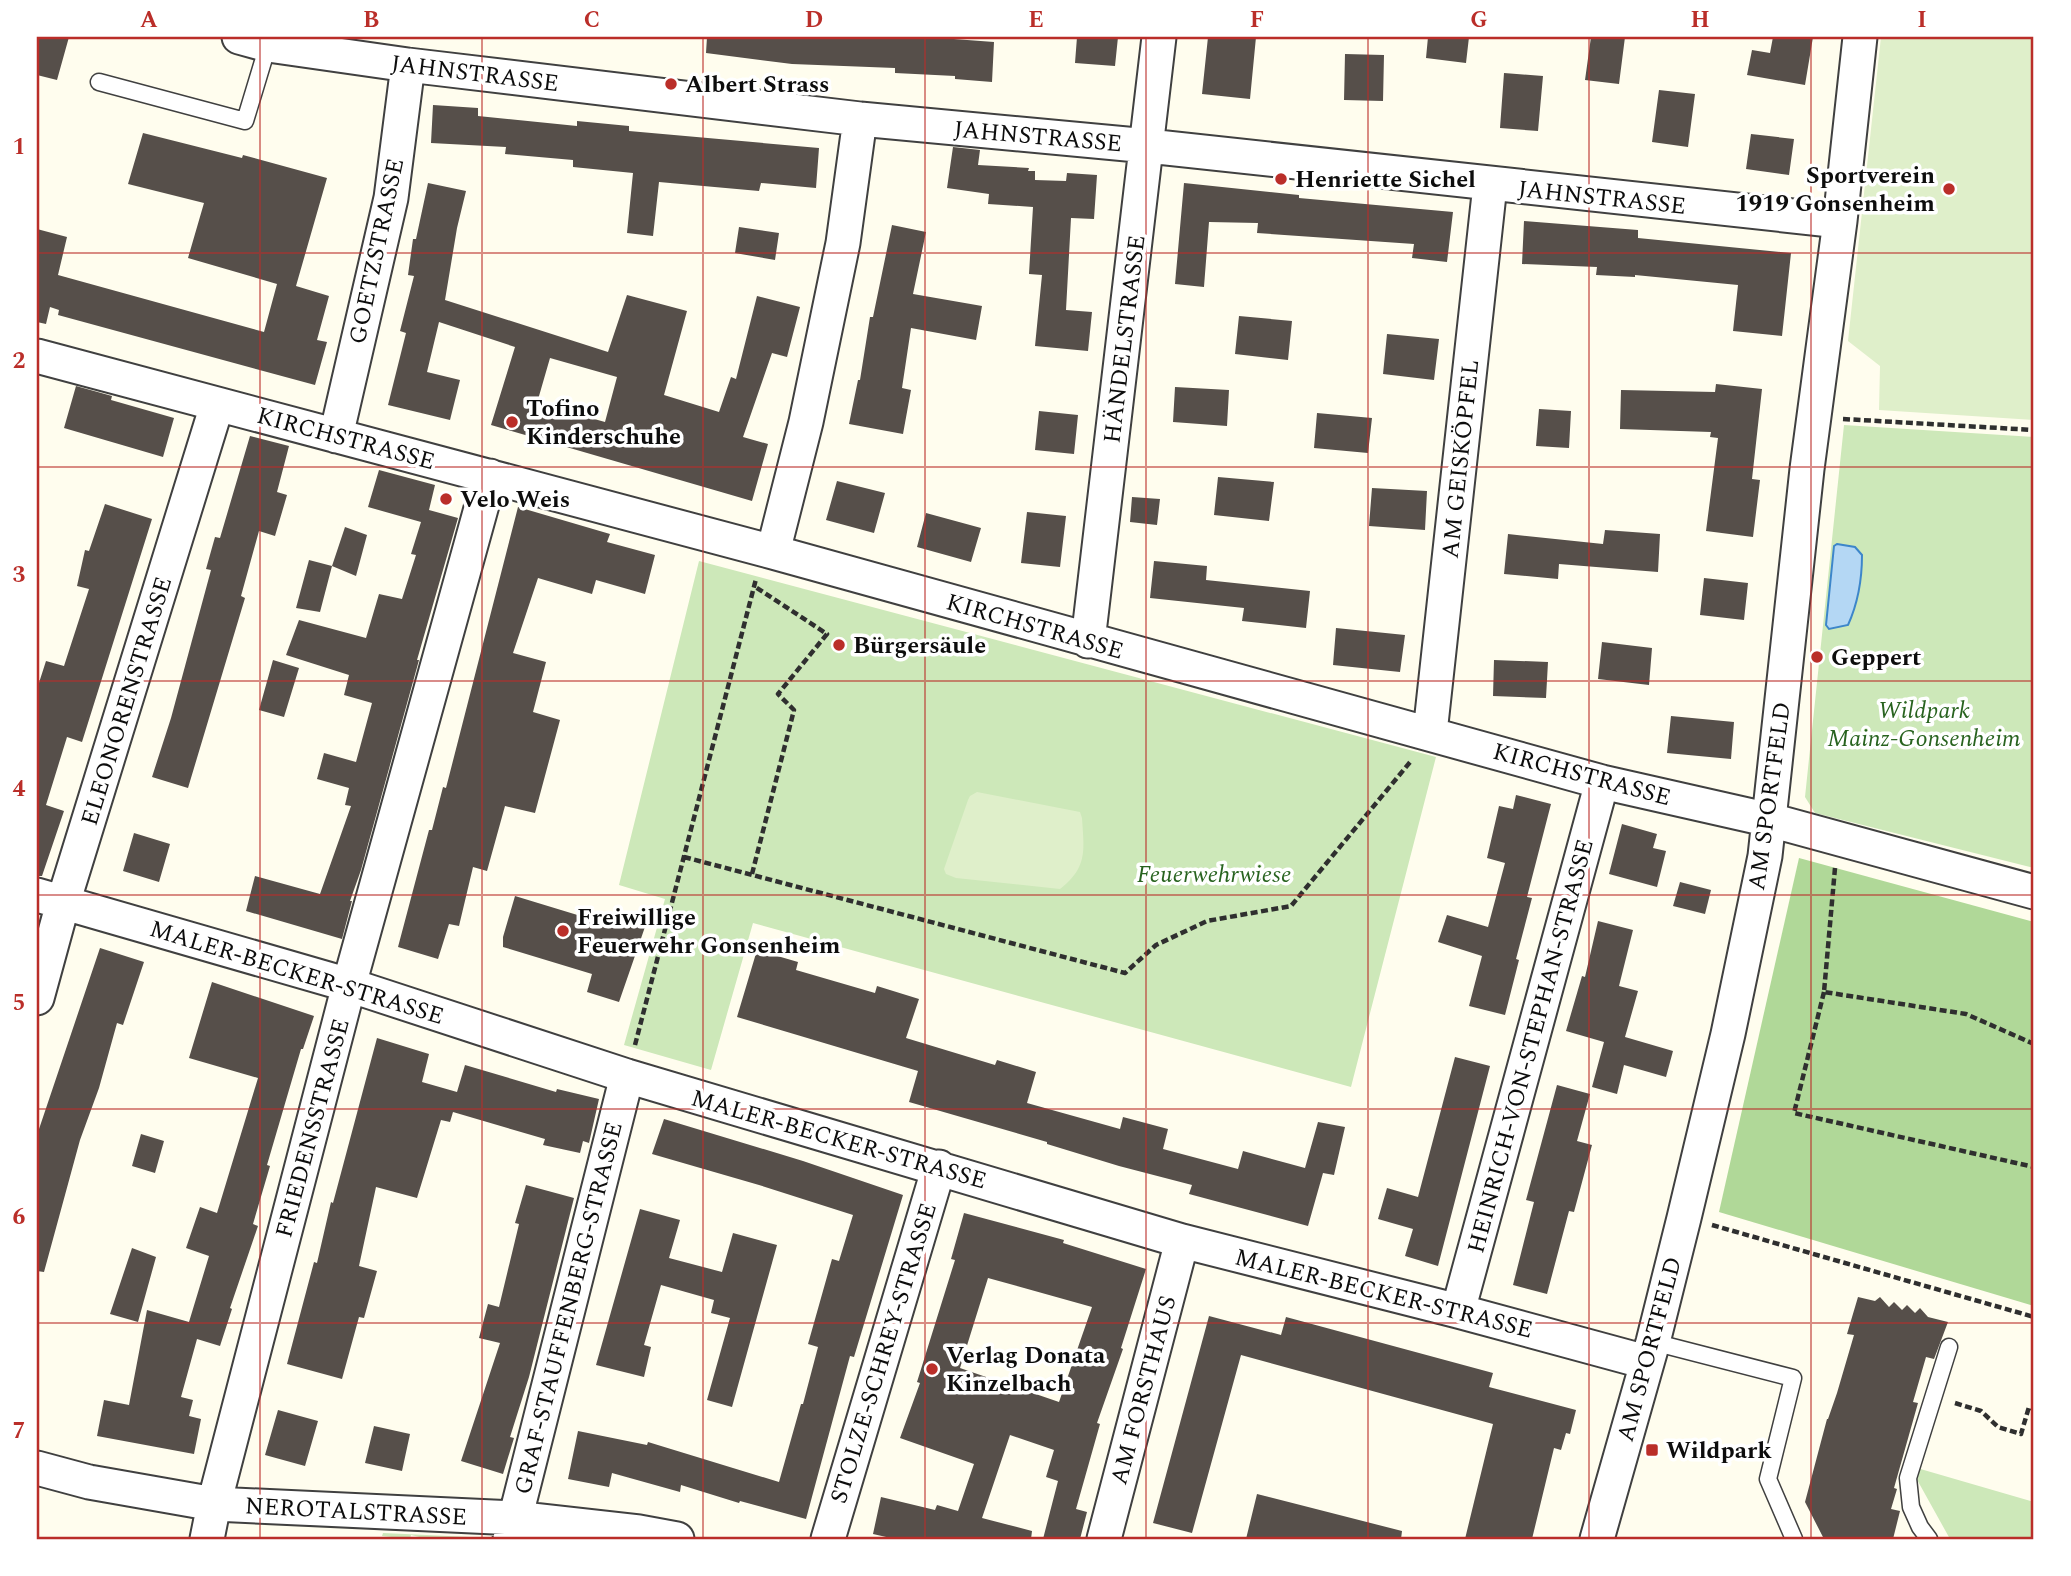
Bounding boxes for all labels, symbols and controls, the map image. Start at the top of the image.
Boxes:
text: A [140,3,158,38]
text: B [363,3,379,38]
text: C [584,3,600,38]
text: D [805,3,823,38]
text: E [1028,3,1044,38]
text: F [1250,3,1264,38]
text: G [1470,3,1488,38]
text: H [1690,3,1710,38]
text: I [1917,3,1927,38]
street label: JAHNSTRASSE [389,46,561,102]
place label: Albert Strass [685,67,830,103]
marker: Albert Strass [663,76,679,92]
street label: JAHNSTRASSE [952,112,1124,162]
text: 1 [13,130,25,165]
street label: GOETZSTRASSE [340,155,414,347]
place label: Sportverein 1919 Gonsenheim [1735,158,1935,222]
place label: Henriette Sichel [1295,162,1476,198]
marker: Henriette Sichel [1273,171,1289,187]
street label: JAHNSTRASSE [1516,171,1688,225]
marker: Sportverein 1919 Gonsenheim [1941,181,1957,197]
street label: HÄNDELSTRASSE [1094,233,1156,445]
text: 2 [13,344,26,379]
street label: AM GEISKÖPFEL [1433,358,1489,560]
place label: Tofino Kinderschuhe [526,391,681,455]
street label: KIRCHSTRASSE [253,398,439,480]
marker: Tofino Kinderschuhe [504,414,520,430]
place label: Velo Weis [460,482,570,518]
marker: Velo Weis [438,491,454,507]
text: 3 [13,558,26,593]
street label: ELEONORENSTRASSE [72,572,182,830]
street label: KIRCHSTRASSE [942,584,1128,670]
place label: Bürgersäule [853,628,986,664]
marker: Bürgersäule [831,637,847,653]
place label: Geppert [1831,640,1921,676]
marker: Geppert [1809,649,1825,665]
park label: Wildpark Mainz-Gonsenheim [1827,693,2021,757]
street label: AM SPORTFELD [1739,699,1801,893]
street label: KIRCHSTRASSE [1489,734,1675,816]
text: 4 [13,772,26,807]
street label: HEINRICH-VON-STEPHAN-STRASSE [1458,835,1604,1257]
park label: Feuerwehrwiese [1137,857,1291,893]
place label: Freiwillige Feuerwehr Gonsenheim [577,900,841,964]
street label: MALER-BECKER-STRASSE [145,911,448,1035]
marker: Freiwillige Feuerwehr Gonsenheim [555,923,571,939]
text: 5 [13,986,25,1021]
street label: FRIEDENSSTRASSE [266,1015,360,1242]
street label: MALER-BECKER-STRASSE [687,1080,991,1199]
street label: GRAF-STAUFFENBERG-STRASSE [505,1118,633,1498]
street label: STOLZE-SCHREY-STRASSE [821,1198,947,1508]
text: 6 [13,1200,26,1235]
street label: MALER-BECKER-STRASSE [1231,1239,1537,1348]
street label: AM SPORTFELD [1608,1253,1692,1446]
street label: AM FORSTHAUS [1101,1292,1187,1489]
place label: Verlag Donata Kinzelbach [946,1338,1106,1402]
marker: Verlag Donata Kinzelbach [924,1361,940,1377]
text: 7 [13,1414,25,1449]
place label: Wildpark [1666,1433,1772,1469]
marker: Wildpark [1644,1442,1660,1458]
street label: NEROTALSTRASSE [244,1488,468,1536]

